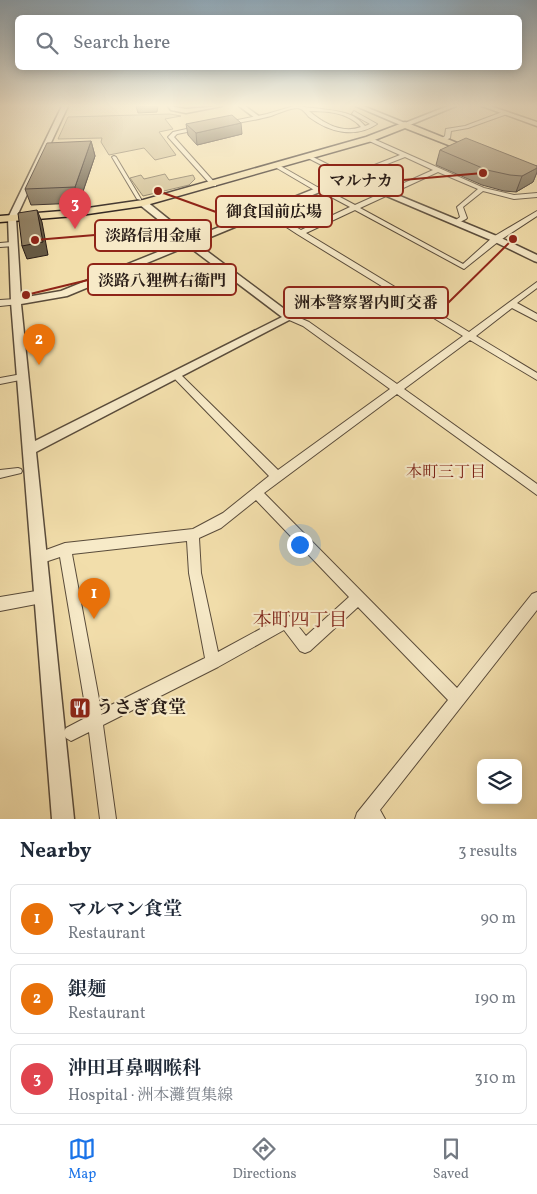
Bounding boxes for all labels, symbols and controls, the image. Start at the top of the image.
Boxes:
search box [15,15,522,70]
icon: search [33,29,61,57]
text: Search here [73,30,170,56]
callout: マルナカ [319,165,403,196]
text: マルナカ [329,171,393,193]
pin: 3 [59,188,91,229]
callout: 御食国前広場 [216,196,332,227]
text: 御食国前広場 [226,202,322,224]
callout: 淡路信用金庫 [95,220,211,251]
text: 淡路信用金庫 [105,226,201,248]
callout: 淡路八狸桝右衛門 [88,264,236,295]
text: 淡路八狸桝右衛門 [98,271,226,293]
callout: 洲本警察署内町交番 [284,287,448,318]
text: 洲本警察署内町交番 [294,293,438,315]
pin: 2 [23,324,55,365]
district label: 本町三丁目 [406,462,486,484]
your location [287,532,313,558]
pin: 1 [78,578,110,619]
district label: 本町四丁目 [252,608,348,634]
restaurant icon: うさぎ食堂 [68,696,92,720]
place label: うさぎ食堂 [96,696,186,721]
map controls [477,759,522,804]
button: layers [477,759,522,804]
text: Nearby [20,837,91,866]
text: 3 results [458,841,517,863]
text: マルマン食堂 [68,897,182,923]
text: 1 [34,908,40,930]
text: 90 m [480,908,516,930]
text: Restaurant [68,923,146,945]
text: 銀麺 [68,977,106,1003]
text: 2 [33,988,41,1010]
text: 190 m [474,988,516,1010]
text: Restaurant [68,1003,146,1025]
text: 沖田耳鼻咽喉科 [68,1056,201,1082]
text: 3 [33,1068,41,1090]
text: 310 m [475,1068,516,1090]
text: Hospital · 洲本灘賀集線 [68,1085,233,1107]
tab: Map [68,1135,96,1184]
tab: Directions [232,1135,297,1184]
tab: Saved [433,1135,469,1184]

